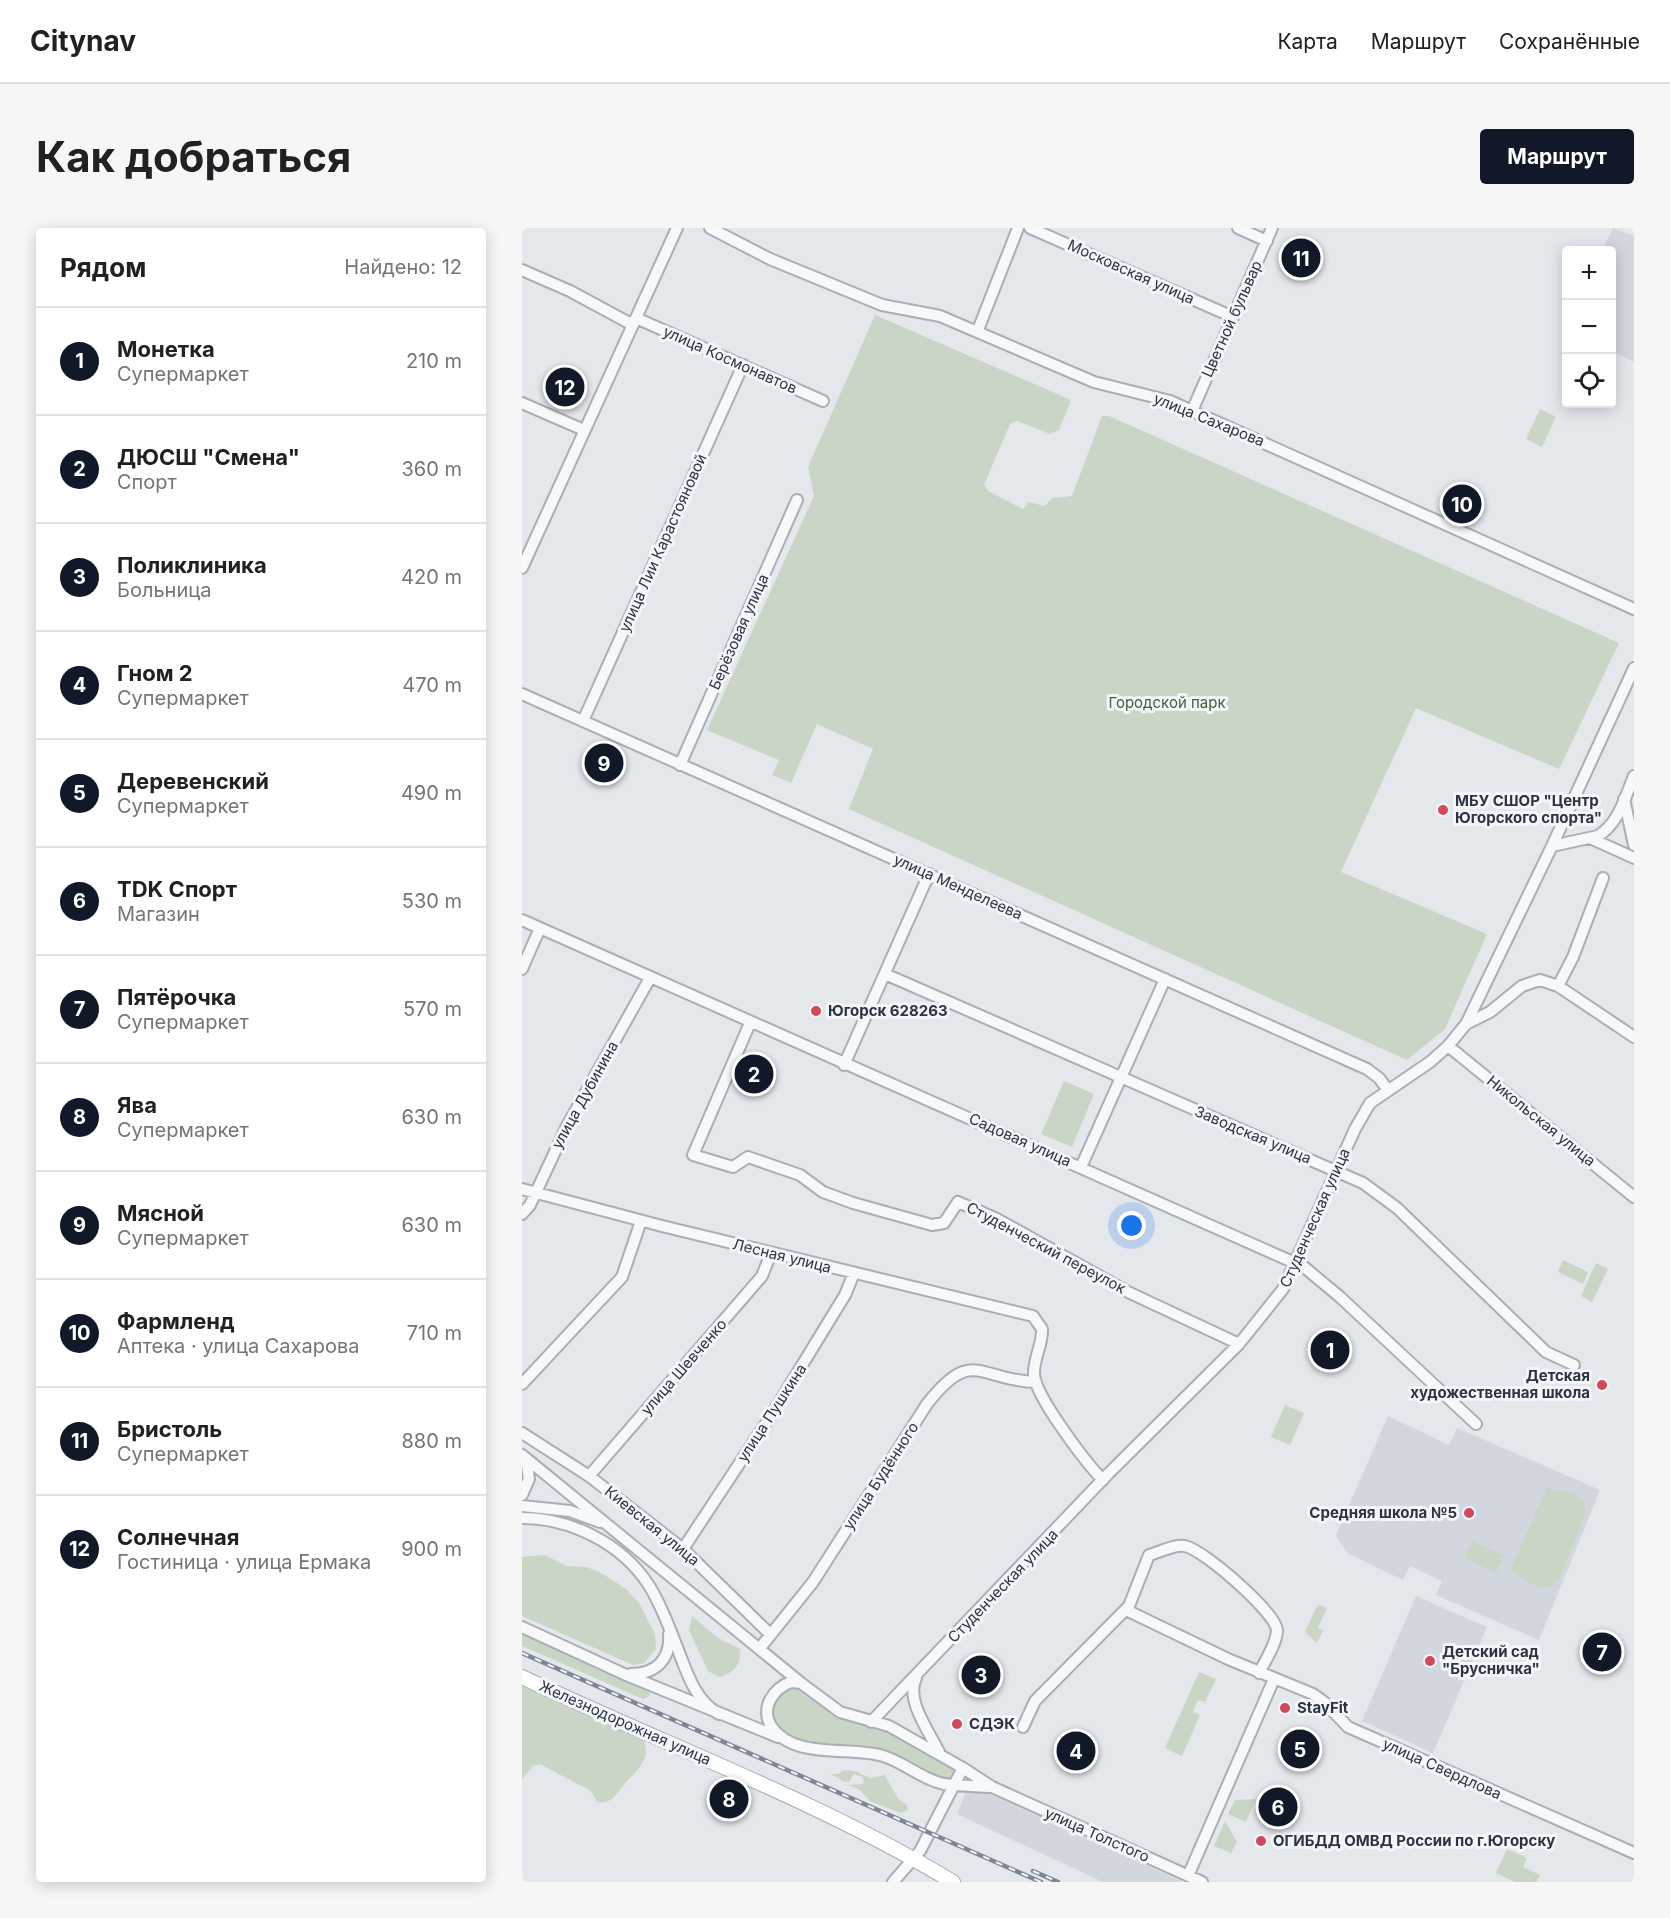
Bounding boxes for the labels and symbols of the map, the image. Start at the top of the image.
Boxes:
street label: Московская улица [1065,235,1197,308]
pin: 11 [1282,236,1320,280]
street label: Цветной бульвар [1197,257,1266,380]
street label: улица Космонавтов [660,321,800,398]
pin: 12 [546,364,585,410]
street label: улица Сахарова [1151,389,1267,450]
street label: улица Лии Карастояновой [615,451,710,635]
pin: 10 [1442,482,1482,526]
street label: Берёзовая улица [704,571,773,693]
park label: Городской парк [1108,693,1226,712]
pin: 9 [584,740,623,786]
place label: МБУ СШОР "Центр Югорского спорта" [1455,791,1602,827]
marker: МБУ СШОР "Центр Югорского спорта" [1436,803,1450,817]
street label: улица Менделеева [891,850,1026,924]
place label: Югорск 628263 [828,1001,948,1020]
marker: Югорск 628263 [809,1004,823,1018]
street label: улица Дубинина [547,1038,622,1152]
pin: 2 [734,1052,774,1096]
street label: Никольская улица [1483,1071,1599,1170]
street label: Заводская улица [1192,1101,1314,1168]
street label: Садовая улица [966,1109,1074,1171]
street label: Студенческая улица [1275,1145,1354,1290]
street label: Студенческий переулок [963,1197,1129,1298]
your location [1117,1211,1146,1240]
street label: Лесная улица [731,1234,833,1277]
street label: улица Шевченко [637,1315,731,1419]
pin: 1 [1310,1328,1350,1372]
street label: улица Пушкина [733,1360,810,1465]
place label: Детская художественная школа [1410,1366,1590,1402]
marker: Детская художественная школа [1595,1378,1609,1392]
street label: улица Будённого [839,1418,922,1533]
street label: Киевская улица [601,1482,704,1570]
place label: Средняя школа №5 [1309,1503,1457,1522]
marker: Средняя школа №5 [1462,1506,1476,1520]
street label: Студенческая улица [943,1525,1062,1646]
pin: 7 [1582,1630,1622,1674]
place label: Детский сад "Брусничка" [1442,1642,1540,1678]
pin: 3 [962,1652,1000,1698]
marker: Детский сад "Брусничка" [1423,1654,1437,1668]
street label: Железнодорожная улица [536,1676,714,1769]
place label: StayFit [1297,1698,1349,1717]
marker: StayFit [1278,1701,1292,1715]
place label: СДЭК [969,1714,1015,1733]
marker: СДЭК [950,1717,964,1731]
pin: 5 [1280,1726,1320,1772]
pin: 4 [1056,1728,1096,1774]
street label: улица Свердлова [1380,1734,1505,1803]
pin: 8 [710,1776,748,1822]
pin: 6 [1258,1784,1298,1830]
street label: улица Толстого [1042,1803,1152,1866]
place label: ОГИБДД ОМВД России по г.Югорску [1273,1831,1555,1850]
marker: ОГИБДД ОМВД России по г.Югорску [1254,1834,1268,1848]

